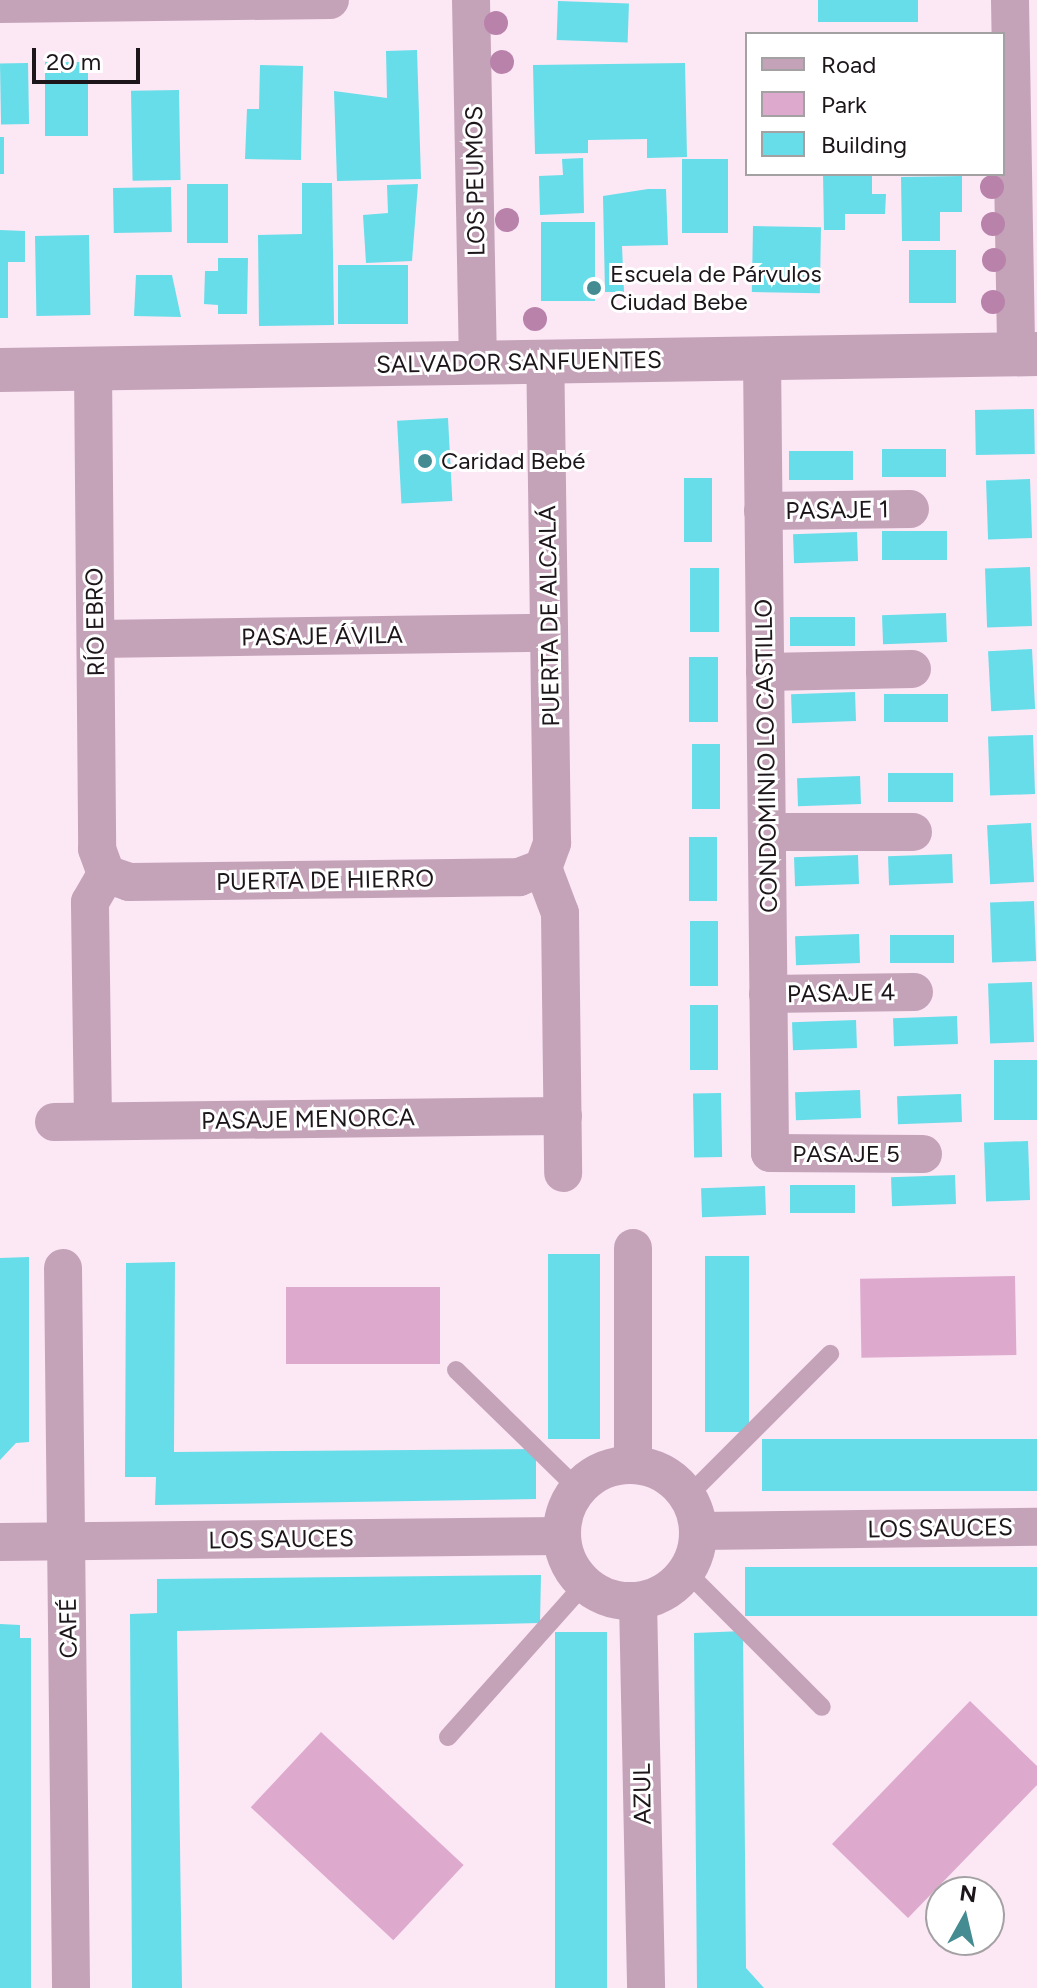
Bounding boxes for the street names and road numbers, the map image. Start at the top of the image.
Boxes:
street label: LOS PEUMOS [459,106,491,256]
street label: SALVADOR SANFUENTES [376,345,662,379]
street label: PASAJE 1 [785,495,889,525]
street label: PUERTA DE ALCALÁ [533,505,565,727]
street label: RÍO EBRO [80,567,110,677]
street label: CONDOMINIO LO CASTILLO [749,599,783,913]
street label: PASAJE ÁVILA [241,620,403,652]
street label: PUERTA DE HIERRO [216,864,434,896]
street label: PASAJE 4 [786,978,896,1008]
street label: PASAJE MENORCA [201,1103,415,1135]
street label: PASAJE 5 [792,1140,900,1168]
street label: LOS SAUCES [867,1512,1013,1544]
street label: LOS SAUCES [208,1523,354,1555]
street label: CAFÉ [53,1597,83,1659]
street label: AZUL [627,1763,657,1825]

